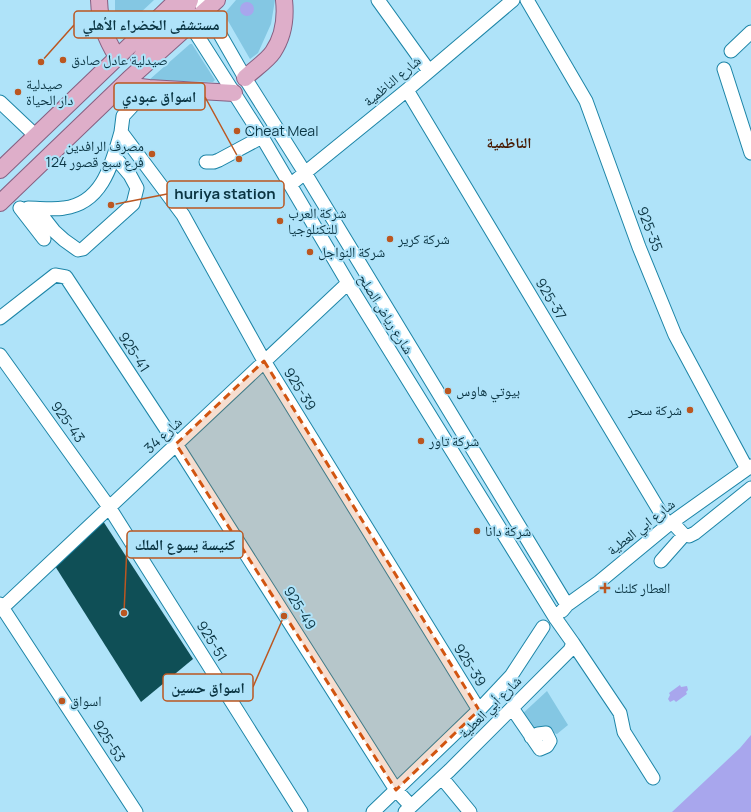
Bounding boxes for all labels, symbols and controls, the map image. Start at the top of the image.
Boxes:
callout: مستشفى الخضراء الأهلي [74,11,227,38]
text: مستشفى الخضراء الأهلي [82,14,220,37]
place label: صيدلية عادل صادق [71,50,168,69]
street label: شارع الناظمية [359,51,425,111]
marker: صيدلية عادل صادق [58,55,68,65]
place label: صيدلية دار الحياة [26,74,73,109]
callout: اسواق عبودي [114,83,205,110]
text: اسواق عبودي [122,86,196,109]
marker: صيدلية دار الحياة [13,87,23,97]
place label: Cheat Meal [245,121,318,140]
marker: Cheat Meal [232,126,242,136]
district label: الناظمية [486,132,532,153]
place label: مصرف الرافدين فرع سبع قصور 124 [45,136,144,172]
marker: مصرف الرافدين فرع سبع قصور 124 [147,149,157,159]
callout: huriya station [167,181,284,208]
text: huriya station [174,183,276,204]
place label: شركة العرب للتكنلوجيا [288,203,346,238]
street label: 925-35 [633,204,668,254]
marker: شركة العرب للتكنلوجيا [275,216,285,226]
place label: شركة كرير [397,229,450,248]
marker: شركة كرير [385,234,395,244]
place label: شركة النواجل [318,242,385,261]
marker: شركة النواجل [305,247,315,257]
street label: شارع رياض الصلح [353,270,419,358]
street label: 925-37 [532,274,571,323]
street label: 925-41 [114,328,154,376]
street label: 925-39 [280,364,321,414]
place label: بيوتي هاوس [456,381,520,403]
marker: بيوتي هاوس [443,386,453,396]
street label: 925-43 [47,397,90,446]
place label: شركة سحر [627,400,682,419]
marker: شركة سحر [685,405,695,415]
street label: شارع 34 [140,412,186,458]
place label: شركة تاور [428,431,479,450]
marker: شركة تاور [416,436,426,446]
street label: شارع ابي العطية [603,494,680,561]
place label: شركة دانا [485,521,531,540]
marker: شركة دانا [472,526,482,536]
callout: كنيسة يسوع الملك [127,531,243,558]
text: كنيسة يسوع الملك [135,534,236,555]
place label: العطار كلنك [614,578,670,597]
marker: العطار كلنك [599,582,611,594]
street label: 925-49 [280,583,321,633]
street label: 925-51 [193,617,232,665]
street label: 925-39 [450,640,491,690]
street label: شارع أبي العطية [454,671,527,744]
callout: اسواق حسين [163,674,253,701]
text: اسواق حسين [171,677,245,698]
place label: اسواق [70,691,102,710]
marker: اسواق [57,696,67,706]
street label: 925-53 [89,716,130,765]

